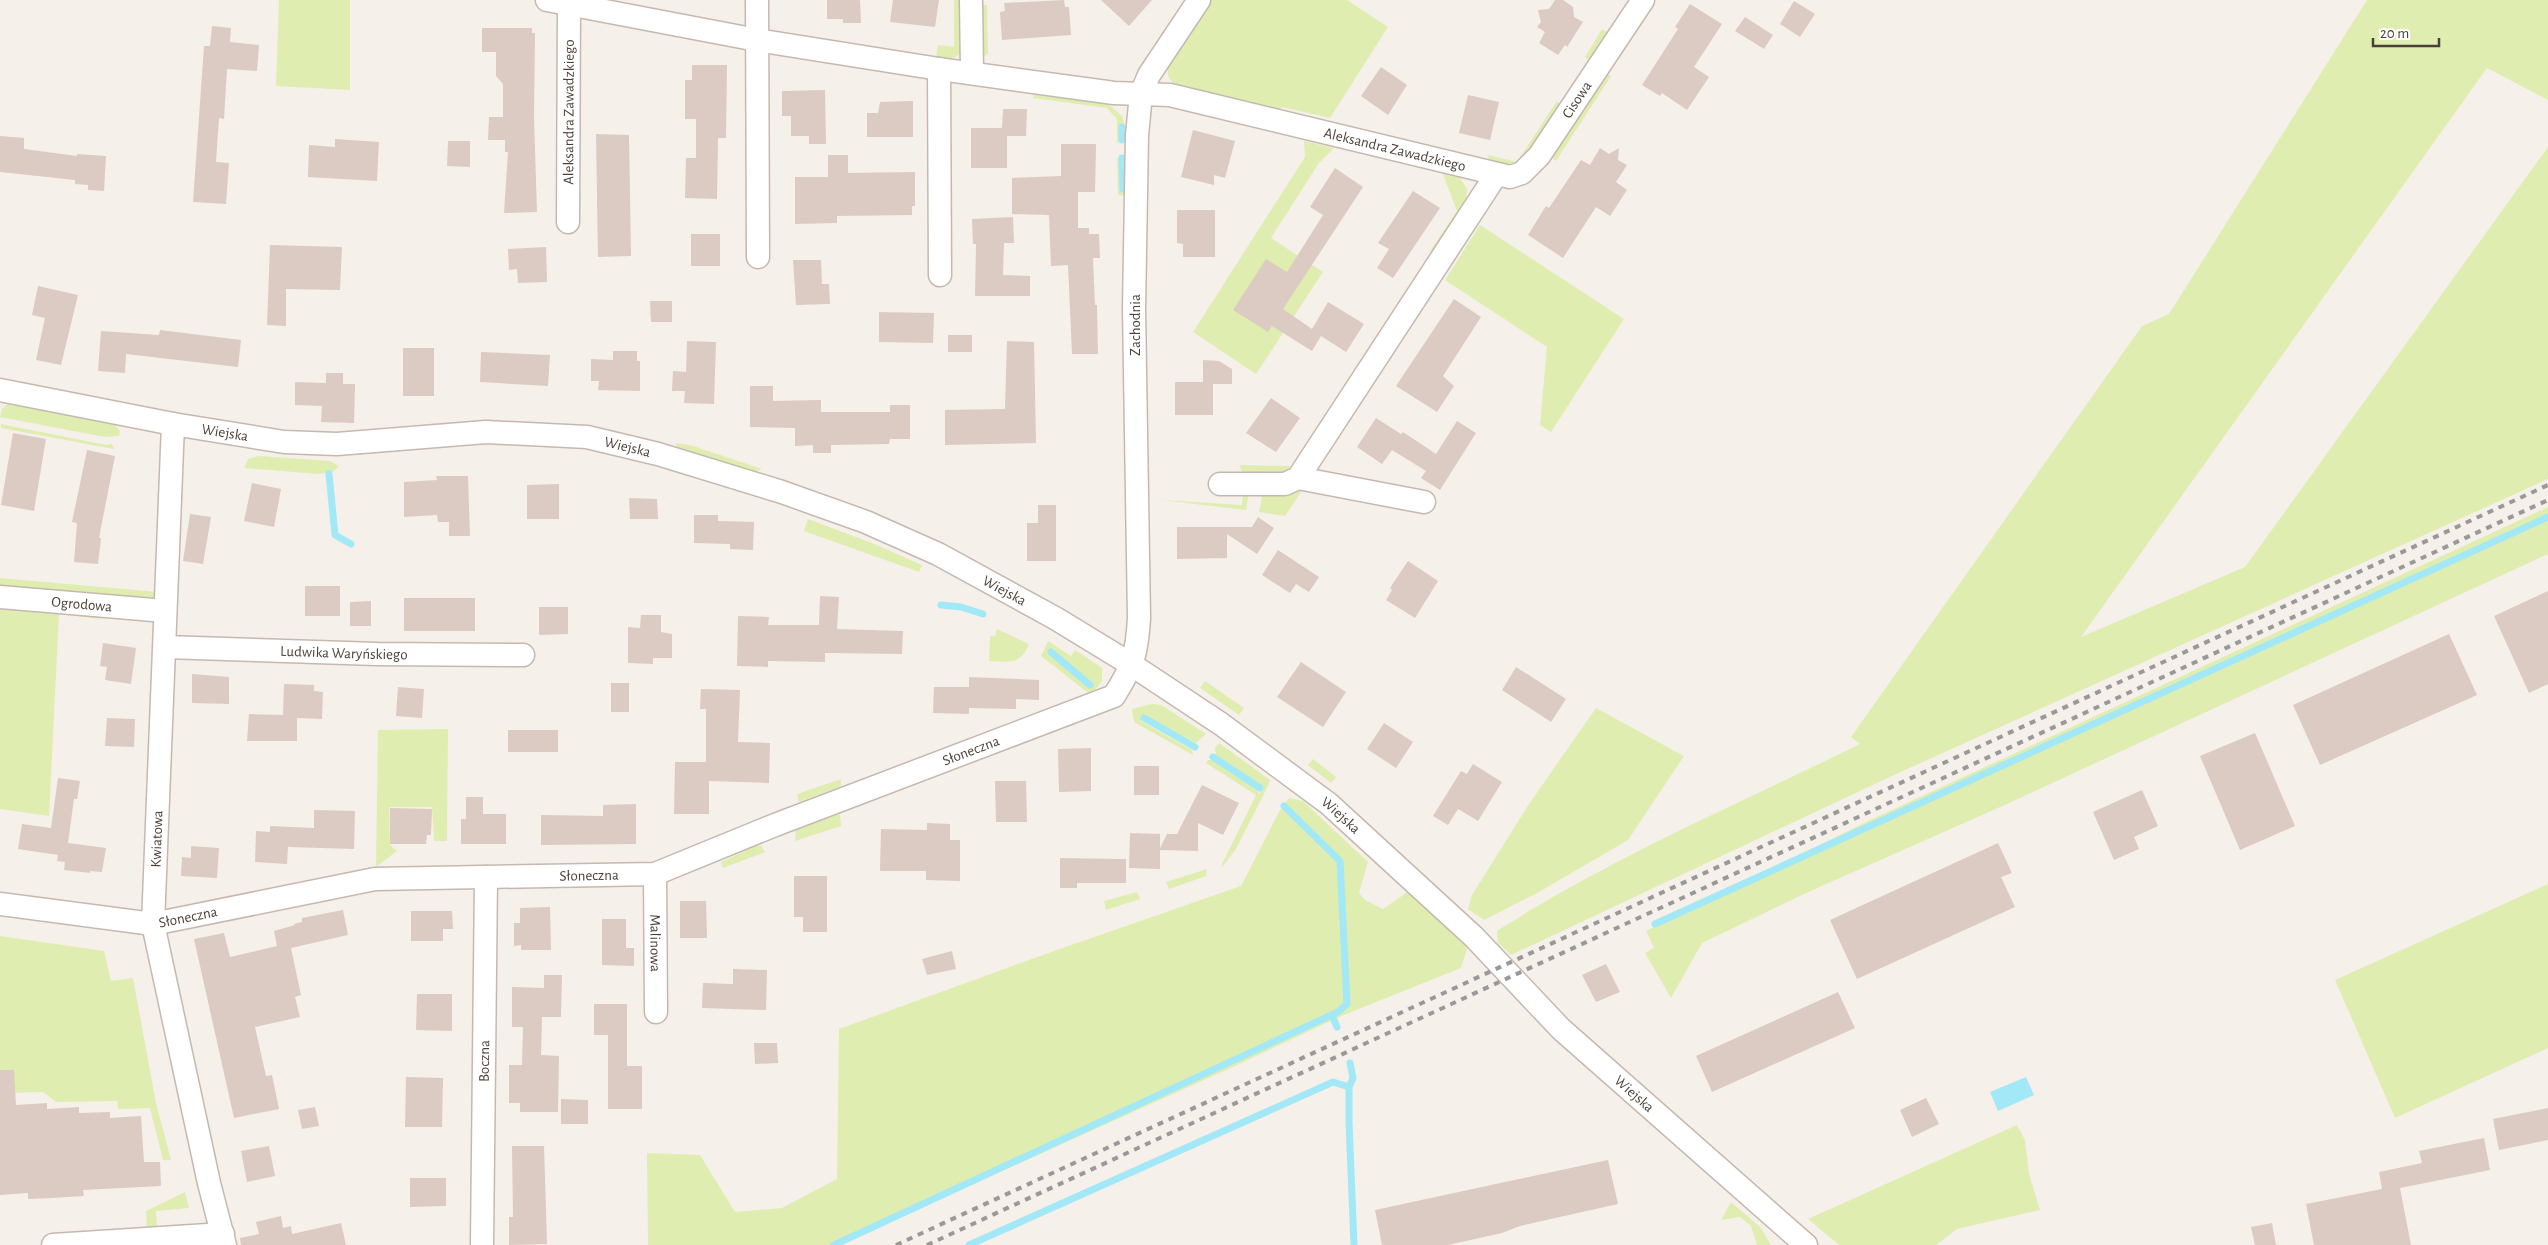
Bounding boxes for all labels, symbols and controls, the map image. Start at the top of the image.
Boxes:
scale bar [2373,15,2439,47]
text: 20 m [2380,26,2409,41]
street label: Aleksandra Zawadzkiego [561,39,576,185]
street label: Cisowa [1559,78,1594,121]
street label: Aleksandra Zawadzkiego [1322,125,1467,174]
street label: Zachodnia [1128,294,1143,356]
street label: Wiejska [201,421,249,444]
street label: Wiejska [603,434,652,459]
street label: Wiejska [980,573,1029,608]
street label: Ogrodowa [51,594,113,614]
street label: Ludwika Waryńskiego [280,643,408,662]
street label: Słoneczna [940,733,1001,768]
street label: Wiejska [1319,794,1363,836]
street label: Kwiatowa [149,810,165,868]
street label: Słoneczna [559,867,619,883]
street label: Słoneczna [157,904,219,930]
street label: Malinowa [648,914,663,972]
street label: Boczna [476,1040,492,1082]
street label: Wiejska [1612,1072,1657,1115]

